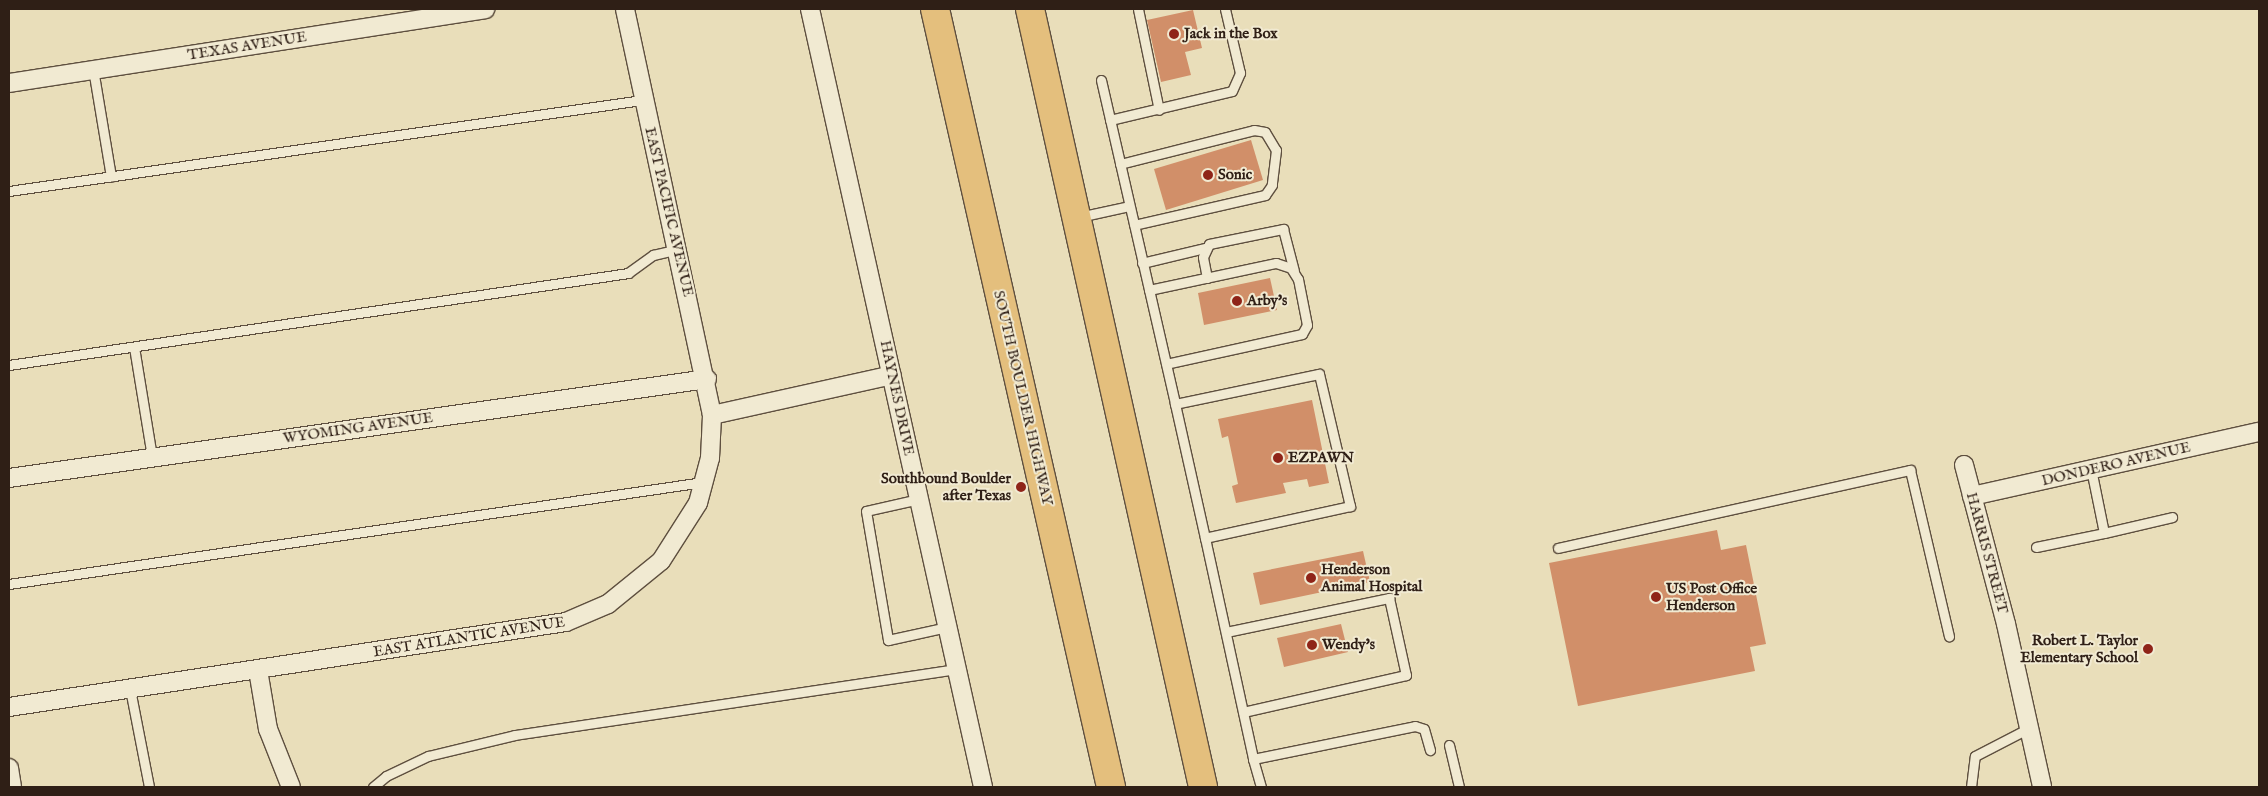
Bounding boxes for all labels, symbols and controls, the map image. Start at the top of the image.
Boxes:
place label: Jack in the Box [1184,25,1278,43]
street label: TEXAS AVENUE [186,28,308,64]
marker: Jack in the Box [1168,28,1180,40]
street label: EAST PACIFIC AVENUE [641,126,697,298]
place label: Sonic [1218,166,1252,184]
marker: Sonic [1202,169,1214,181]
street label: SOUTH BOULDER HIGHWAY [989,289,1057,507]
place label: Arby's [1247,292,1287,310]
marker: Arby's [1231,295,1243,307]
street label: HAYNES DRIVE [876,339,918,457]
street label: WYOMING AVENUE [282,409,434,447]
street label: DONDERO AVENUE [2040,438,2192,490]
place label: EZPAWN [1288,449,1354,467]
marker: EZPAWN [1272,452,1284,464]
place label: Southbound Boulder after Texas [881,469,1011,504]
marker: Southbound Boulder after Texas [1015,481,1027,493]
street label: HARRIS STREET [1962,490,2012,616]
place label: Henderson Animal Hospital [1321,560,1422,595]
marker: Henderson Animal Hospital [1305,572,1317,584]
place label: US Post Office Henderson [1666,579,1757,614]
marker: US Post Office Henderson [1650,591,1662,603]
street label: EAST ATLANTIC AVENUE [372,613,566,661]
place label: Robert L. Taylor Elementary School [2020,631,2138,666]
place label: Wendy's [1322,636,1375,654]
marker: Wendy's [1306,639,1318,651]
marker: Robert L. Taylor Elementary School [2142,643,2154,655]

